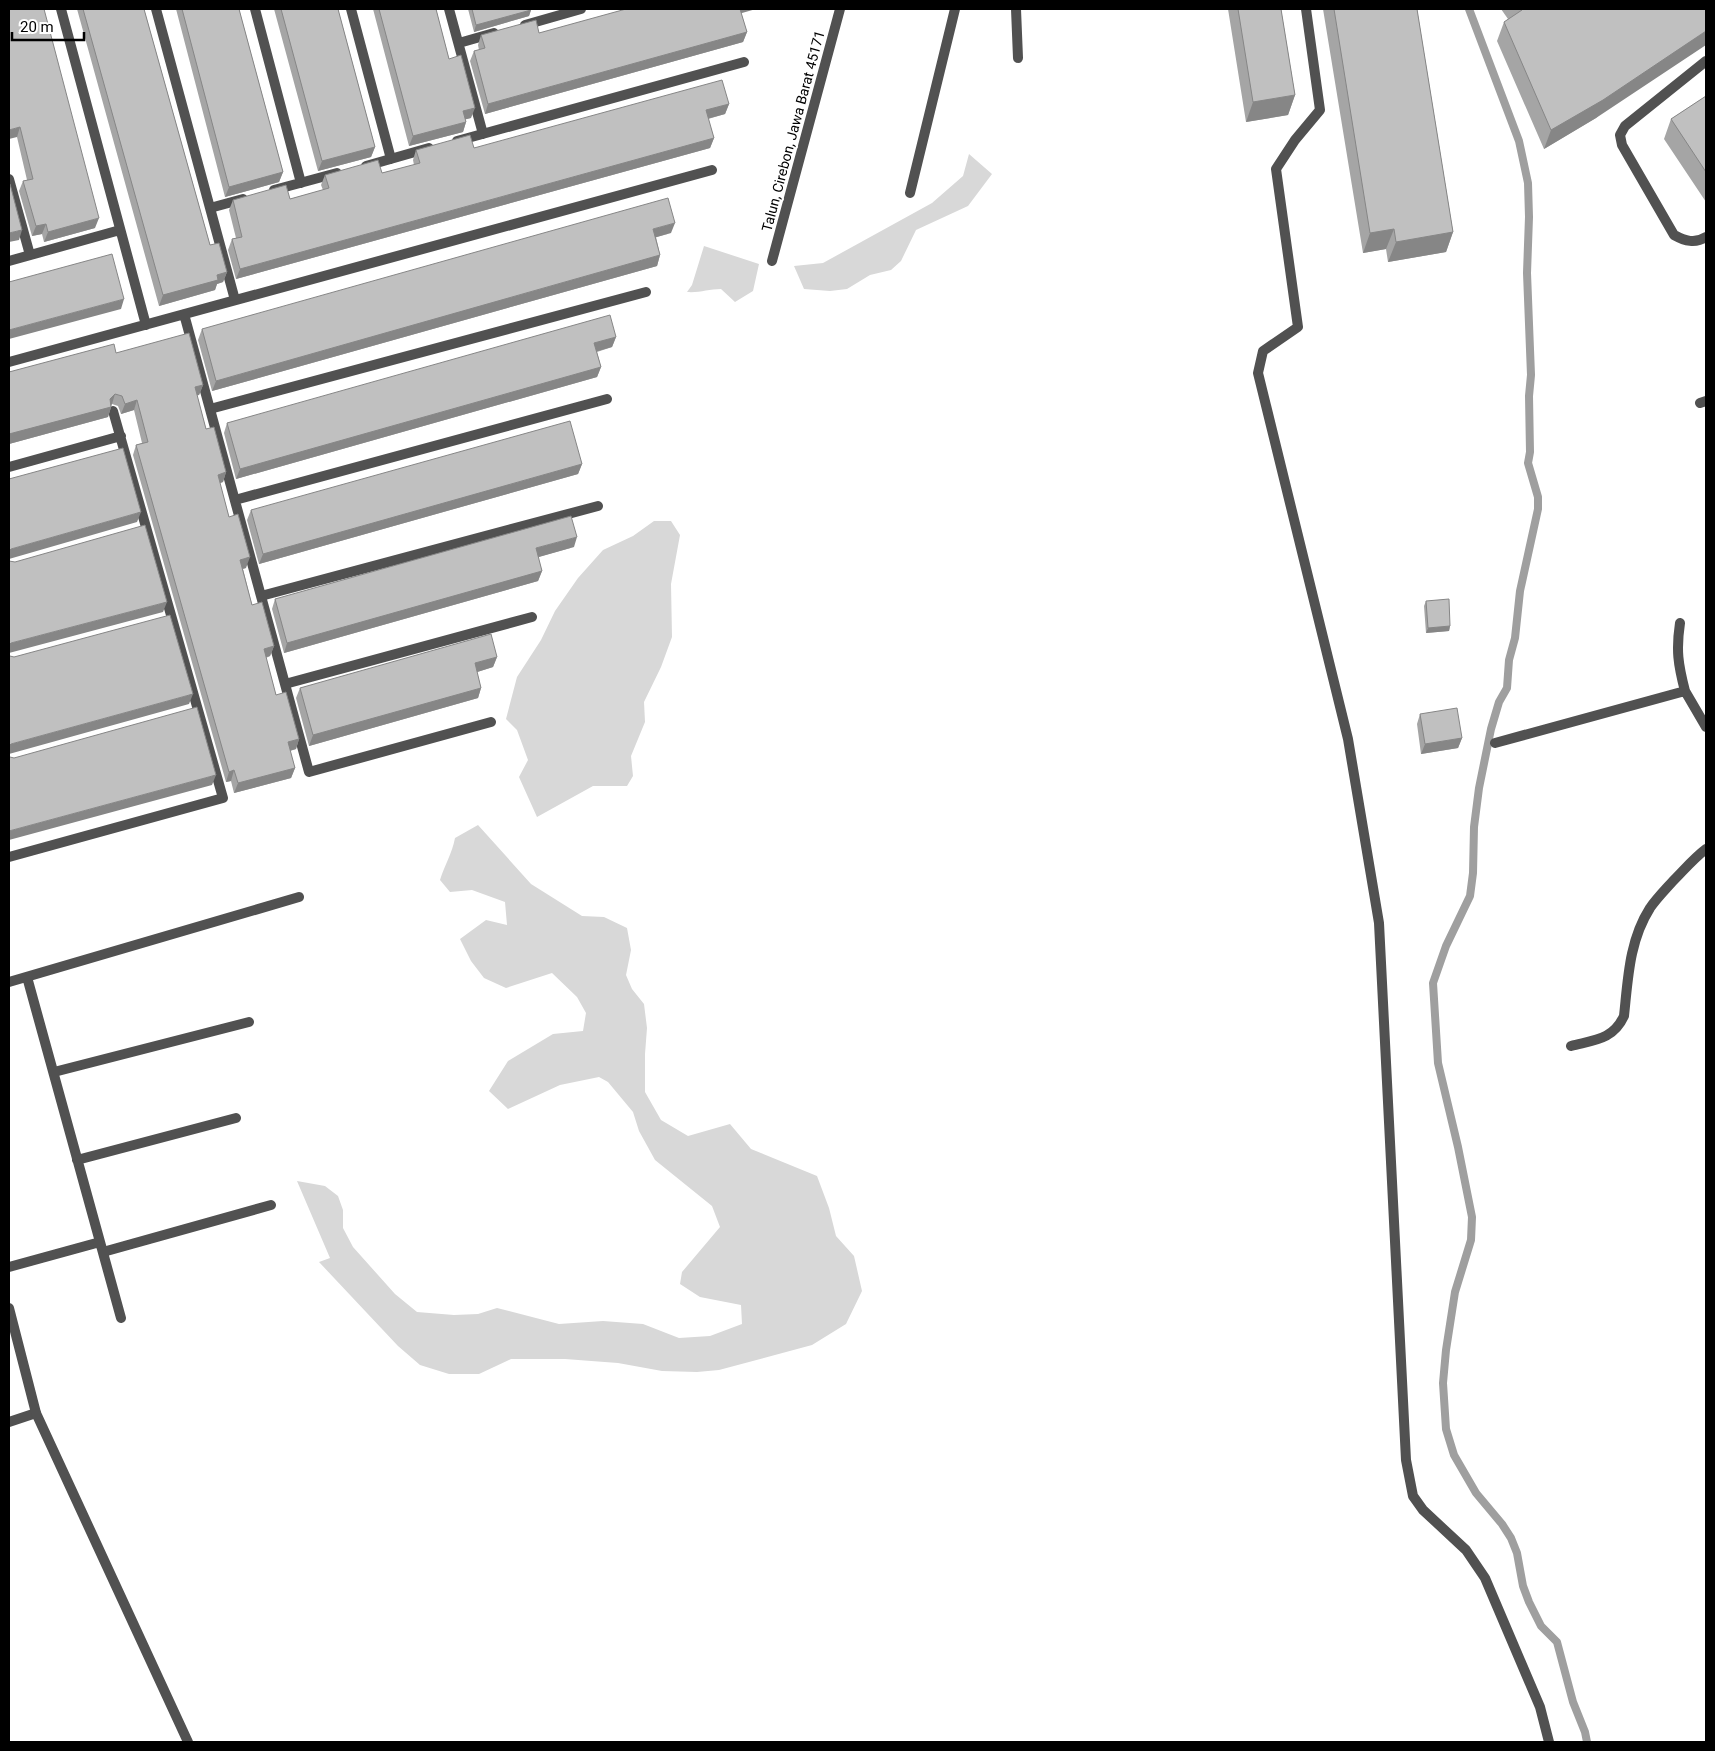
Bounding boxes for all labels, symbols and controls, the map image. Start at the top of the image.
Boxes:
scale bar [12,10,85,42]
text: 20 m [20,18,54,36]
street label: Talun, Cirebon, Jawa Barat 45171 [758,29,828,233]

